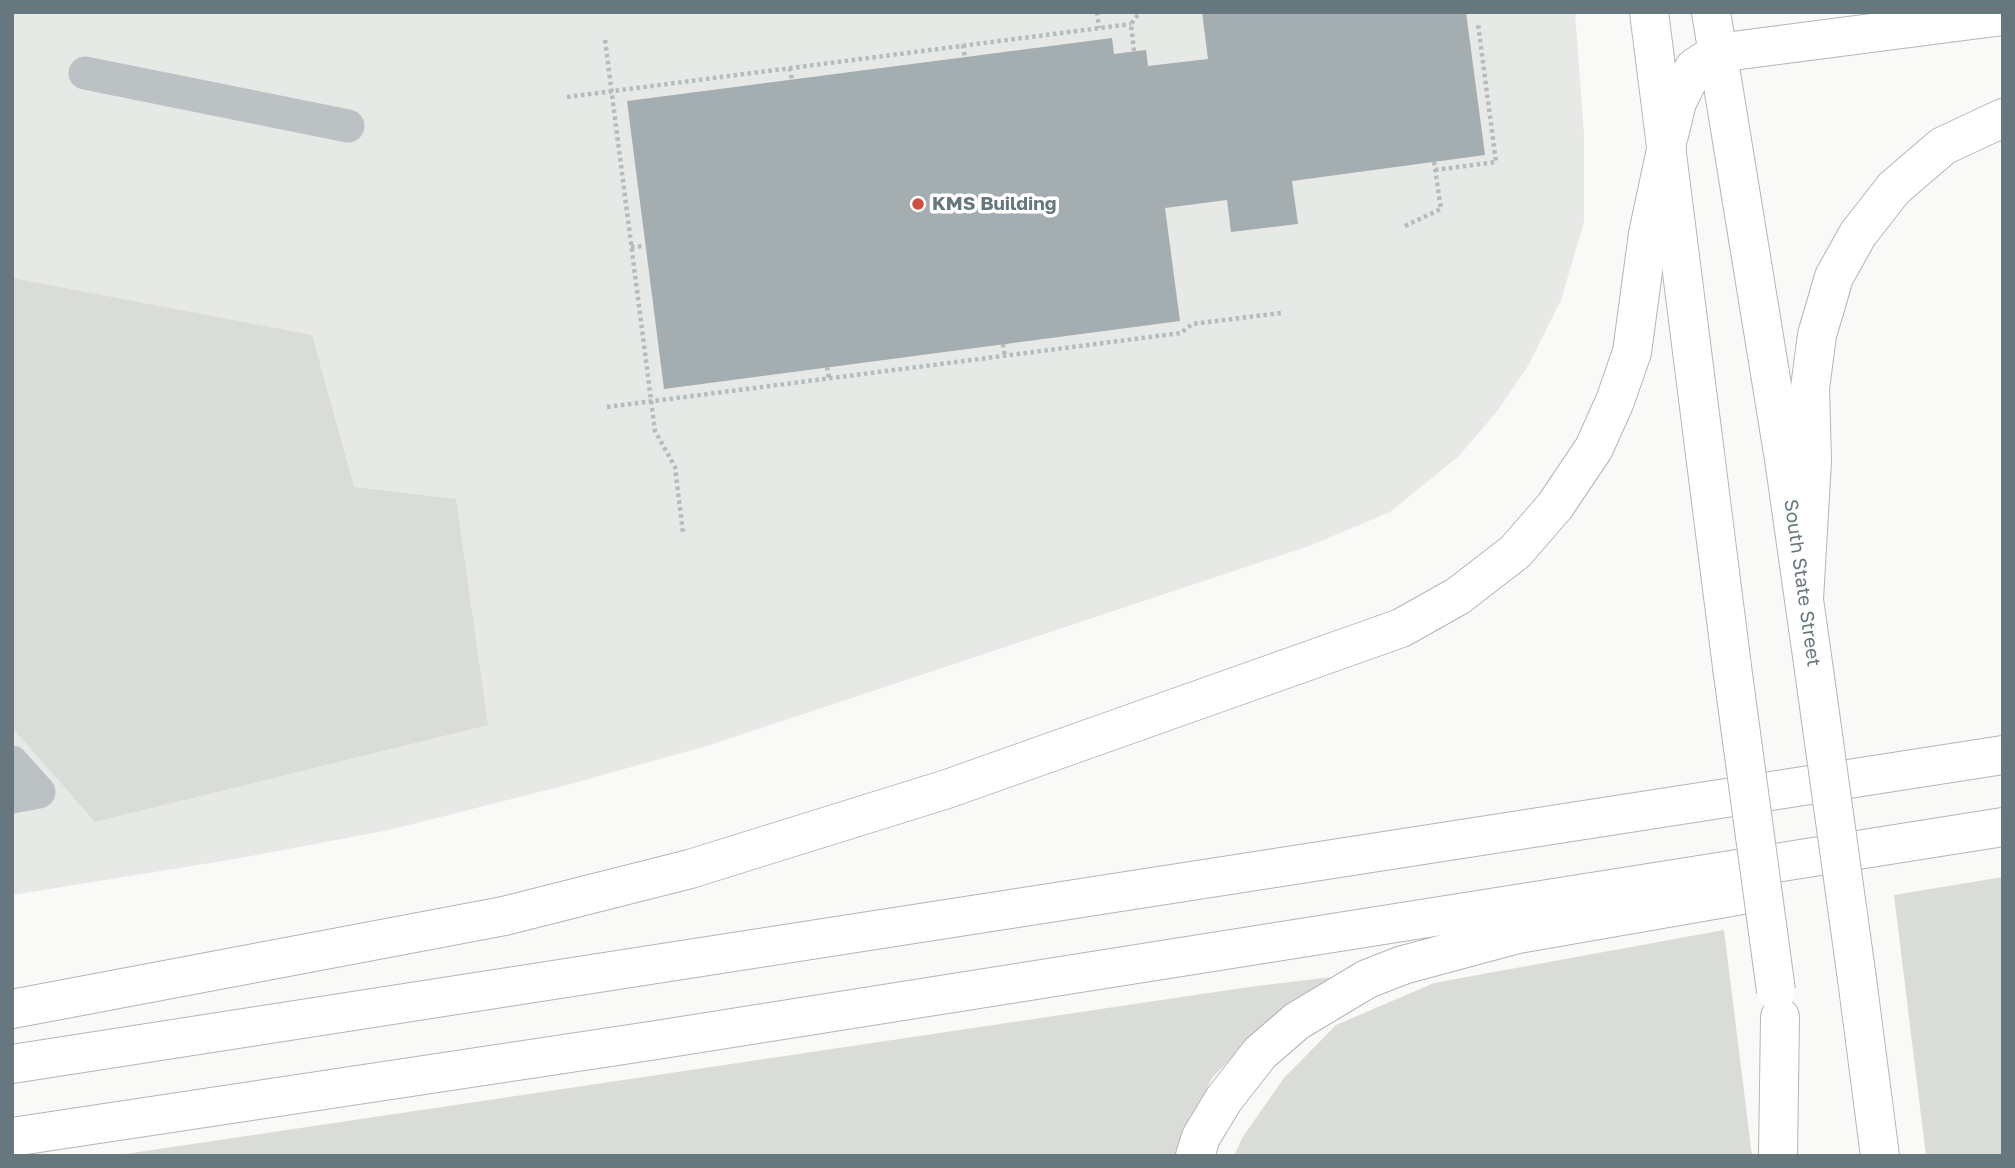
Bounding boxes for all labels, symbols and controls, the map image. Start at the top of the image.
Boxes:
place label: KMS Building [932,193,1056,215]
marker: KMS Building [910,196,926,212]
street label: South State Street [1779,498,1825,668]

